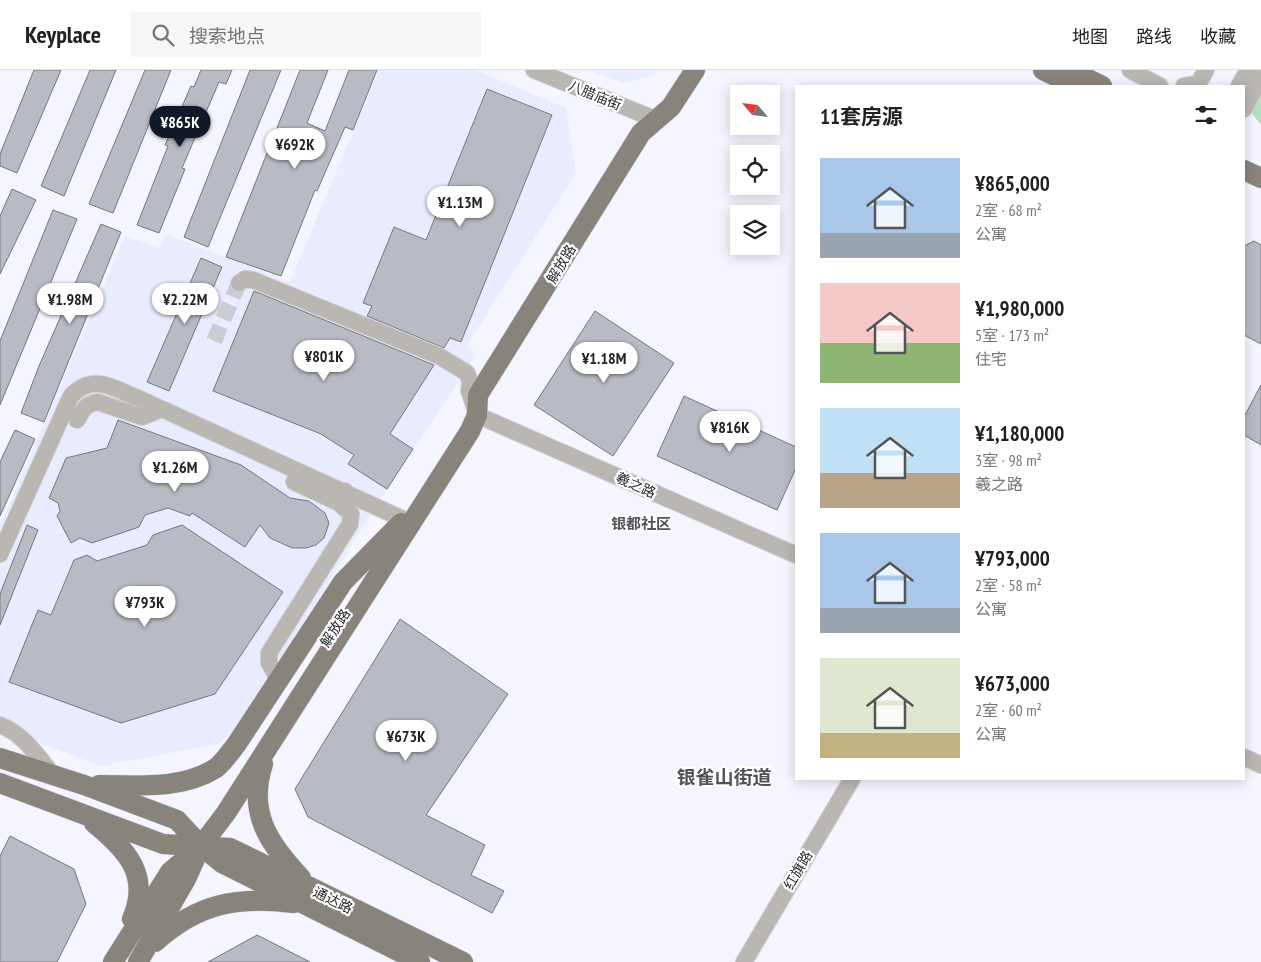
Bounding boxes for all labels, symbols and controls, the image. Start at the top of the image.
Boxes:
search box [131,12,481,57]
text: Keyplace [25,19,101,50]
icon: search [149,21,177,49]
text: 搜索地点 [189,24,265,48]
text: 地图 [1072,25,1108,48]
text: 路线 [1136,25,1172,48]
text: 收藏 [1200,25,1236,48]
street label: 八腊庙街 [566,76,624,114]
north arrow [730,85,780,135]
map controls [730,85,780,255]
icon: filters [1192,101,1220,129]
text: 11套房源 [820,103,903,130]
pin: ¥865K [145,106,215,148]
text: ¥865K [161,112,199,132]
pin: ¥692K [260,128,330,170]
text: ¥692K [276,134,314,154]
button: locate [730,145,780,195]
text: ¥865,000 [975,170,1050,197]
icon: home [860,178,920,238]
pin: ¥1.13M [419,186,501,228]
text: ¥1.13M [438,192,482,212]
text: 2室 · 68 m² [975,200,1042,220]
button: layers [730,205,780,255]
text: 公寓 [975,224,1007,244]
street label: 解放路 [542,241,580,287]
pin: ¥1.98M [29,282,111,325]
pin: ¥2.22M [144,282,226,325]
text: ¥1.98M [48,289,92,309]
text: ¥2.22M [163,289,207,309]
text: ¥1,980,000 [975,295,1064,322]
icon: home [860,303,920,363]
text: 5室 · 173 m² [975,325,1049,345]
pin: ¥801K [289,340,359,382]
pin: ¥1.18M [563,342,645,384]
text: ¥801K [305,346,343,366]
text: ¥1.18M [582,348,626,368]
text: 住宅 [975,349,1007,369]
pin: ¥816K [695,410,765,453]
text: ¥816K [711,417,749,437]
text: ¥1,180,000 [975,420,1064,447]
icon: home [860,428,920,488]
pin: ¥1.26M [134,450,216,493]
text: 3室 · 98 m² [975,450,1042,470]
text: ¥1.26M [153,457,197,477]
street label: 羲之路 [613,468,659,502]
text: 羲之路 [975,474,1023,494]
district label: 银都社区 [611,514,671,533]
text: ¥793,000 [975,545,1050,572]
icon: home [860,553,920,613]
text: 2室 · 58 m² [975,575,1042,595]
pin: ¥793K [110,586,180,628]
text: ¥793K [126,592,164,612]
text: 公寓 [975,599,1007,619]
street label: 解放路 [316,605,354,651]
text: ¥673,000 [975,670,1050,697]
icon: home [860,678,920,738]
text: 2室 · 60 m² [975,700,1042,720]
pin: ¥673K [371,720,441,762]
text: 公寓 [975,724,1007,744]
text: ¥673K [387,726,425,746]
district label: 银雀山街道 [676,765,772,789]
street label: 红旗路 [780,847,816,893]
street label: 通达路 [310,883,356,917]

